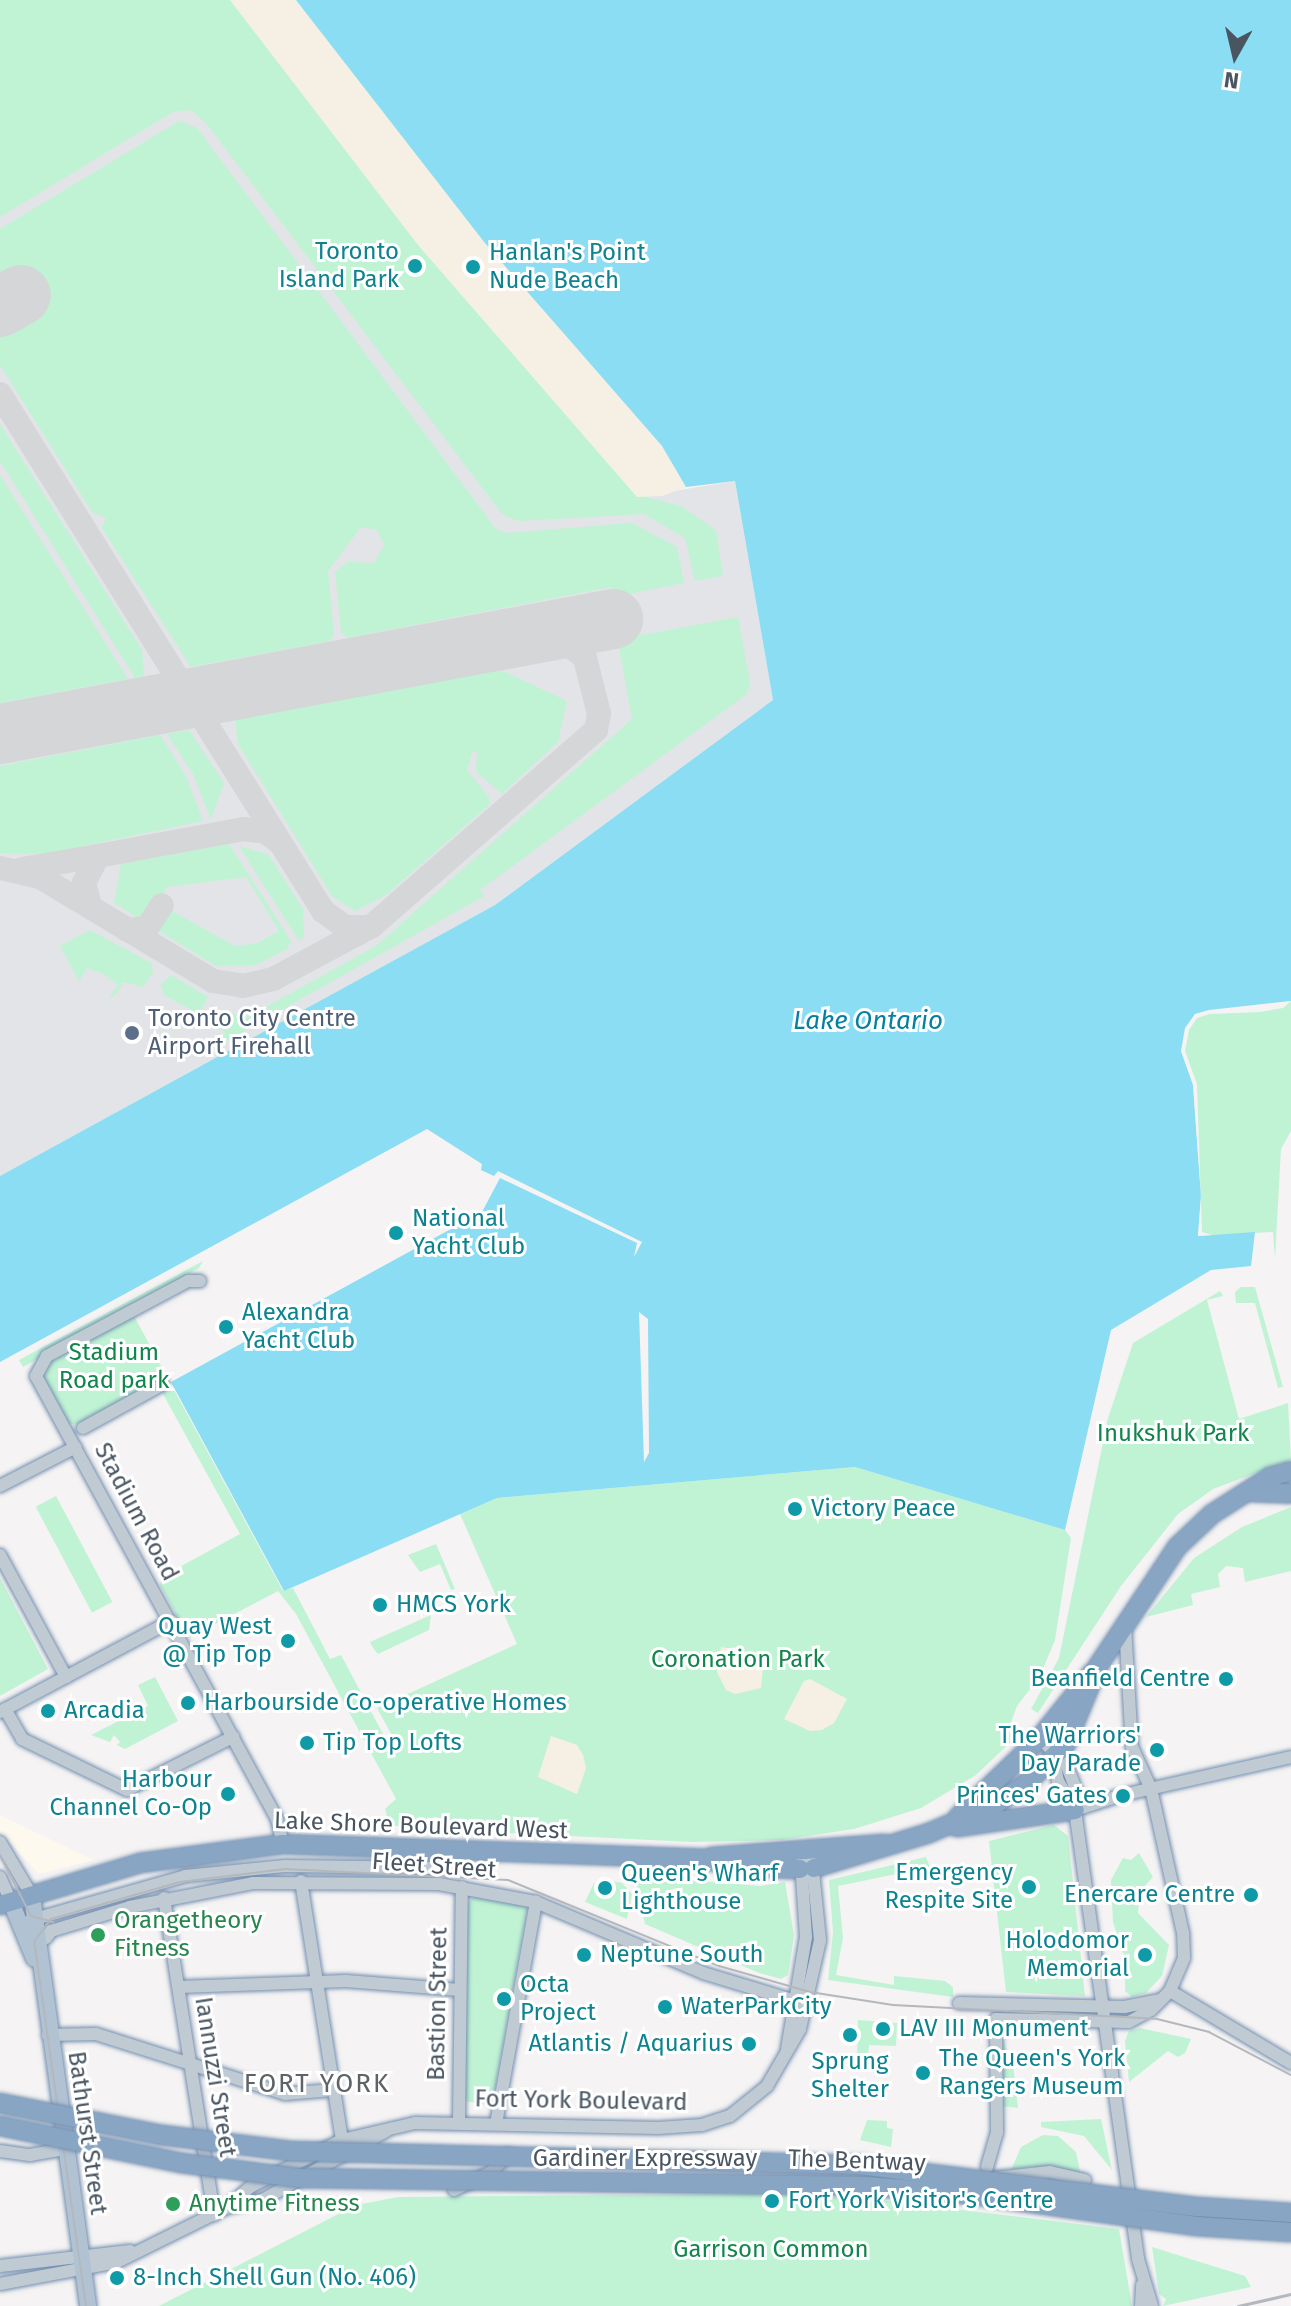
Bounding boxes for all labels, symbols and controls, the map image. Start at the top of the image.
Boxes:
north arrow [1195,16,1275,96]
text: N [1222,66,1241,95]
place label: Toronto Island Park [279,238,399,294]
place label: Hanlan's Point Nude Beach [489,239,646,295]
marker: Toronto Island Park [406,257,424,275]
marker: Hanlan's Point Nude Beach [464,258,482,276]
place label: Toronto City Centre Airport Firehall [148,1005,356,1061]
water label: Lake Ontario [793,1005,943,1037]
marker: Toronto City Centre Airport Firehall [123,1024,141,1042]
place label: National Yacht Club [412,1205,525,1261]
marker: National Yacht Club [387,1224,405,1242]
place label: Alexandra Yacht Club [242,1299,355,1355]
marker: Alexandra Yacht Club [217,1318,235,1336]
park label: Stadium Road park [59,1339,169,1395]
park label: Inukshuk Park [1097,1420,1249,1448]
street label: Stadium Road [88,1438,184,1586]
place label: Victory Peace [811,1495,956,1523]
marker: Victory Peace [786,1500,804,1518]
place label: HMCS York [396,1591,511,1619]
marker: HMCS York [371,1596,389,1614]
place label: Quay West @ Tip Top [158,1613,272,1669]
marker: Quay West @ Tip Top [279,1632,297,1650]
park label: Coronation Park [651,1646,825,1674]
place label: Beanfield Centre [1031,1665,1210,1693]
marker: Beanfield Centre [1217,1670,1235,1688]
place label: Harbourside Co-operative Homes [204,1689,567,1717]
marker: Harbourside Co-operative Homes [179,1694,197,1712]
place label: Arcadia [64,1697,145,1725]
marker: Arcadia [39,1702,57,1720]
place label: The Warriors' Day Parade [999,1722,1141,1778]
place label: Tip Top Lofts [323,1729,462,1757]
marker: Tip Top Lofts [298,1734,316,1752]
marker: The Warriors' Day Parade [1148,1741,1166,1759]
place label: Harbour Channel Co-Op [50,1766,212,1822]
place label: Princes' Gates [956,1782,1107,1810]
marker: Harbour Channel Co-Op [219,1785,237,1803]
marker: Princes' Gates [1114,1787,1132,1805]
street label: Lake Shore Boulevard West [274,1806,568,1846]
street label: Fleet Street [371,1847,497,1885]
place label: Emergency Respite Site [885,1859,1013,1915]
place label: Queen's Wharf Lighthouse [621,1860,778,1916]
marker: Emergency Respite Site [1020,1878,1038,1896]
marker: Queen's Wharf Lighthouse [596,1879,614,1897]
place label: Enercare Centre [1064,1881,1235,1909]
marker: Enercare Centre [1242,1886,1260,1904]
place label: Orangetheory Fitness [114,1907,262,1963]
marker: Orangetheory Fitness [89,1926,107,1944]
street label: Bastion Street [422,1927,454,2081]
place label: Holodomor Memorial [1006,1927,1129,1983]
place label: Neptune South [600,1941,764,1969]
marker: Neptune South [575,1946,593,1964]
marker: Holodomor Memorial [1136,1946,1154,1964]
place label: Octa Project [520,1971,596,2027]
marker: Octa Project [495,1990,513,2008]
place label: WaterParkCity [681,1993,832,2021]
street label: Iannuzzi Street [188,1995,242,2159]
marker: WaterParkCity [656,1998,674,2016]
place label: LAV III Monument [899,2015,1089,2043]
marker: LAV III Monument [874,2020,892,2038]
marker: Sprung Shelter [841,2026,859,2044]
place label: Atlantis / Aquarius [529,2030,733,2058]
marker: Atlantis / Aquarius [740,2035,758,2053]
place label: The Queen's York Rangers Museum [939,2045,1125,2101]
place label: Sprung Shelter [811,2048,889,2104]
street label: Bathurst Street [61,2050,113,2216]
marker: The Queen's York Rangers Museum [914,2064,932,2082]
district label: FORT YORK [244,2068,390,2100]
street label: Fort York Boulevard [474,2085,688,2117]
street label: The Bentway [788,2144,926,2178]
street label: Gardiner Expressway [533,2145,757,2173]
place label: Fort York Visitor's Centre [788,2187,1054,2215]
place label: Anytime Fitness [189,2190,360,2218]
marker: Fort York Visitor's Centre [763,2192,781,2210]
marker: Anytime Fitness [164,2195,182,2213]
park label: Garrison Common [673,2236,869,2264]
place label: 8-Inch Shell Gun (No. 406) [133,2264,416,2292]
marker: 8-Inch Shell Gun (No. 406) [108,2269,126,2287]

